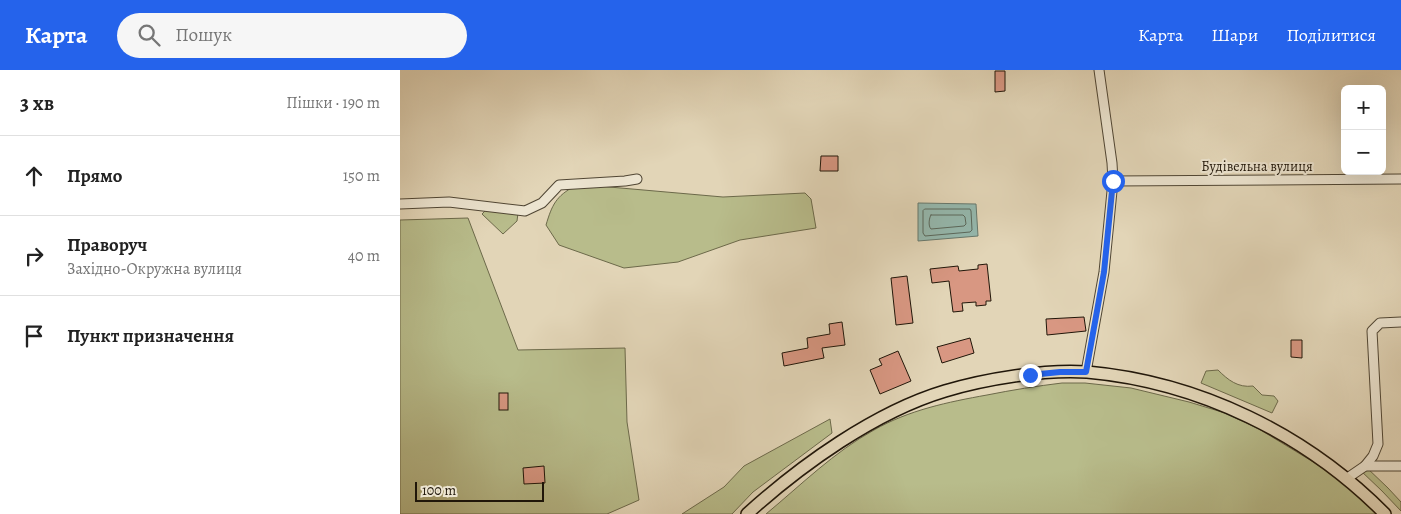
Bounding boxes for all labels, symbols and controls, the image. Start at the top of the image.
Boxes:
search box [117,13,467,58]
text: Карта [25,19,87,51]
icon: search [135,21,163,49]
text: Пошук [175,22,232,48]
text: Карта [1138,23,1183,47]
text: Шари [1211,23,1258,47]
text: Поділитися [1286,23,1376,47]
map controls [1341,85,1386,175]
button: + [1341,85,1386,130]
text: 3 хв [20,89,54,117]
text: Пішки · 190 m [286,92,380,114]
button: − [1341,130,1386,175]
street label: Будівельна вулиця [1201,157,1313,176]
icon: ahead [20,162,48,190]
text: Прямо [67,163,122,189]
text: 150 m [343,165,380,187]
route start [1102,170,1125,193]
text: Праворуч [67,232,147,258]
icon: right [20,242,48,270]
text: 40 m [348,245,380,267]
text: Західно-Окружна вулиця [67,258,242,280]
icon: arrive [20,322,48,350]
text: Пункт призначення [67,323,234,349]
route end [1019,364,1042,387]
scale bar [415,479,544,502]
text: 100 m [422,481,456,500]

